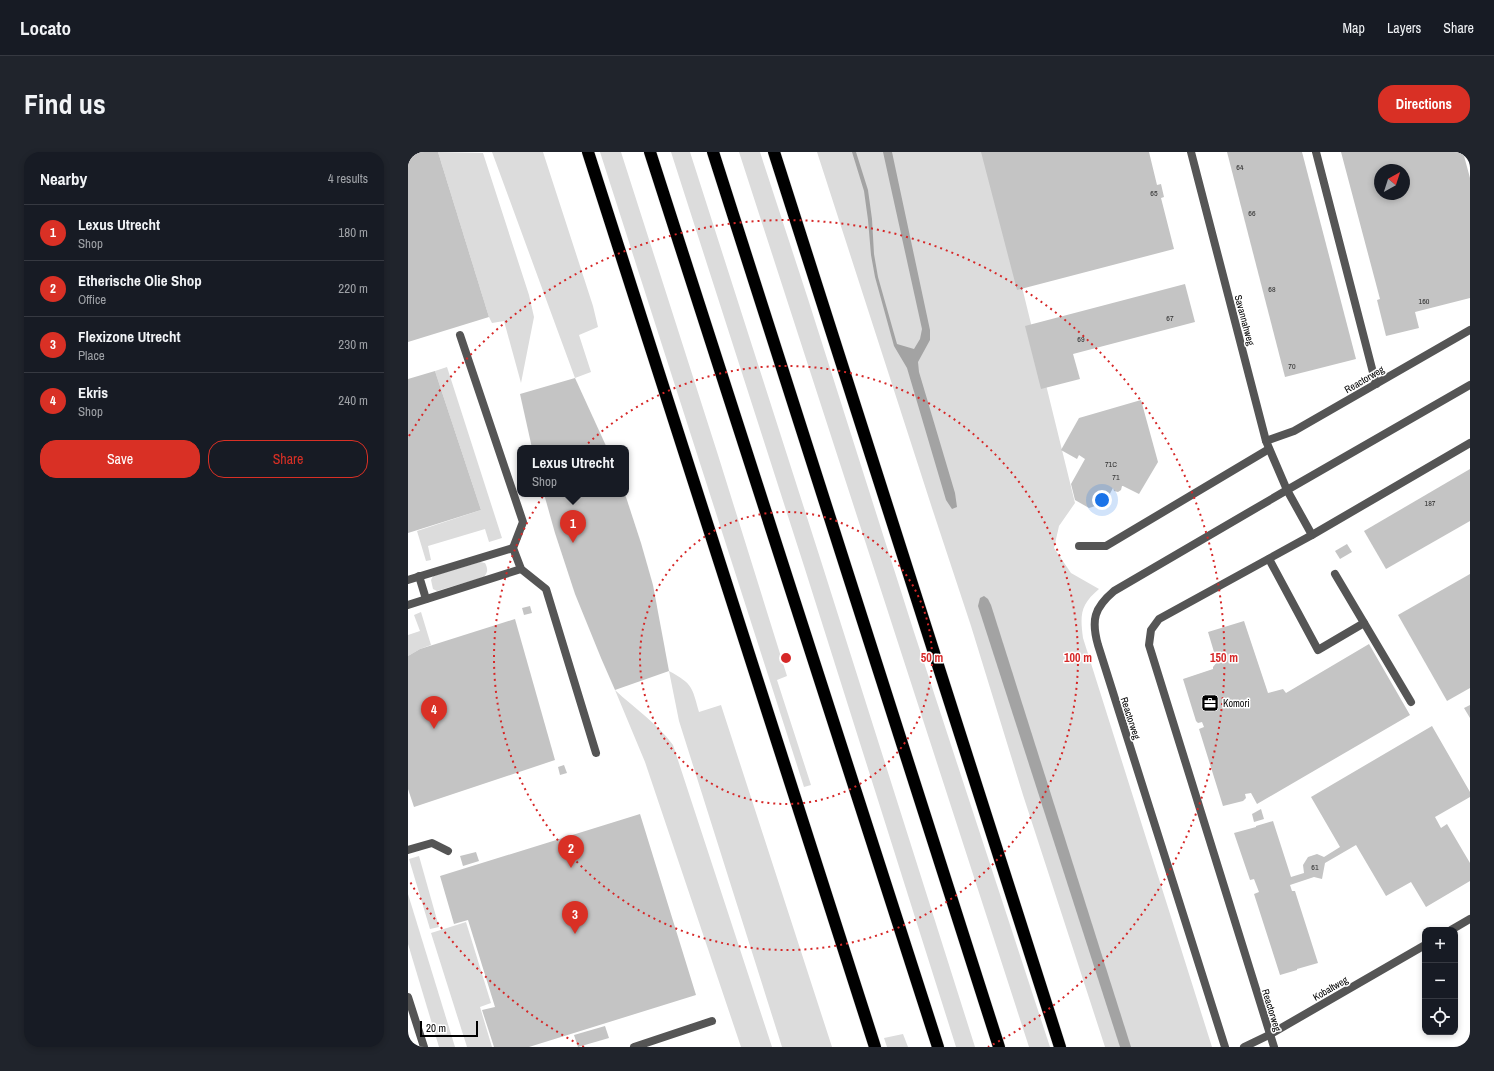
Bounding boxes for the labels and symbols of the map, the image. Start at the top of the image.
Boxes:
house number: 64 [1236,162,1244,172]
north arrow [1374,164,1410,200]
house number: 65 [1150,188,1158,198]
house number: 66 [1248,208,1256,218]
house number: 68 [1268,284,1276,294]
street label: Savannahweg [1232,293,1258,347]
house number: 160 [1419,296,1430,306]
house number: 67 [1166,313,1174,323]
house number: 69 [1077,334,1085,344]
house number: 70 [1288,361,1296,371]
street label: Reactorweg [1342,363,1387,396]
house number: 71C [1105,459,1117,469]
house number: 71 [1112,472,1120,482]
your location [1092,490,1112,510]
house number: 187 [1425,498,1436,508]
pin: 1 [560,510,586,543]
text: 50 m [921,650,943,666]
text: 100 m [1064,650,1092,666]
text: 150 m [1210,650,1238,666]
centre of rings [779,651,793,665]
office icon: Komori [1200,693,1220,713]
street label: Reactorweg [1118,695,1144,741]
pin: 4 [421,696,447,729]
place label: Komori [1223,697,1249,710]
pin: 2 [558,835,584,868]
house number: 61 [1311,862,1319,872]
pin: 3 [562,901,588,934]
street label: Kobaltweg [1310,973,1350,1004]
street label: Reactorweg [1259,987,1284,1033]
scale bar [420,1019,478,1038]

